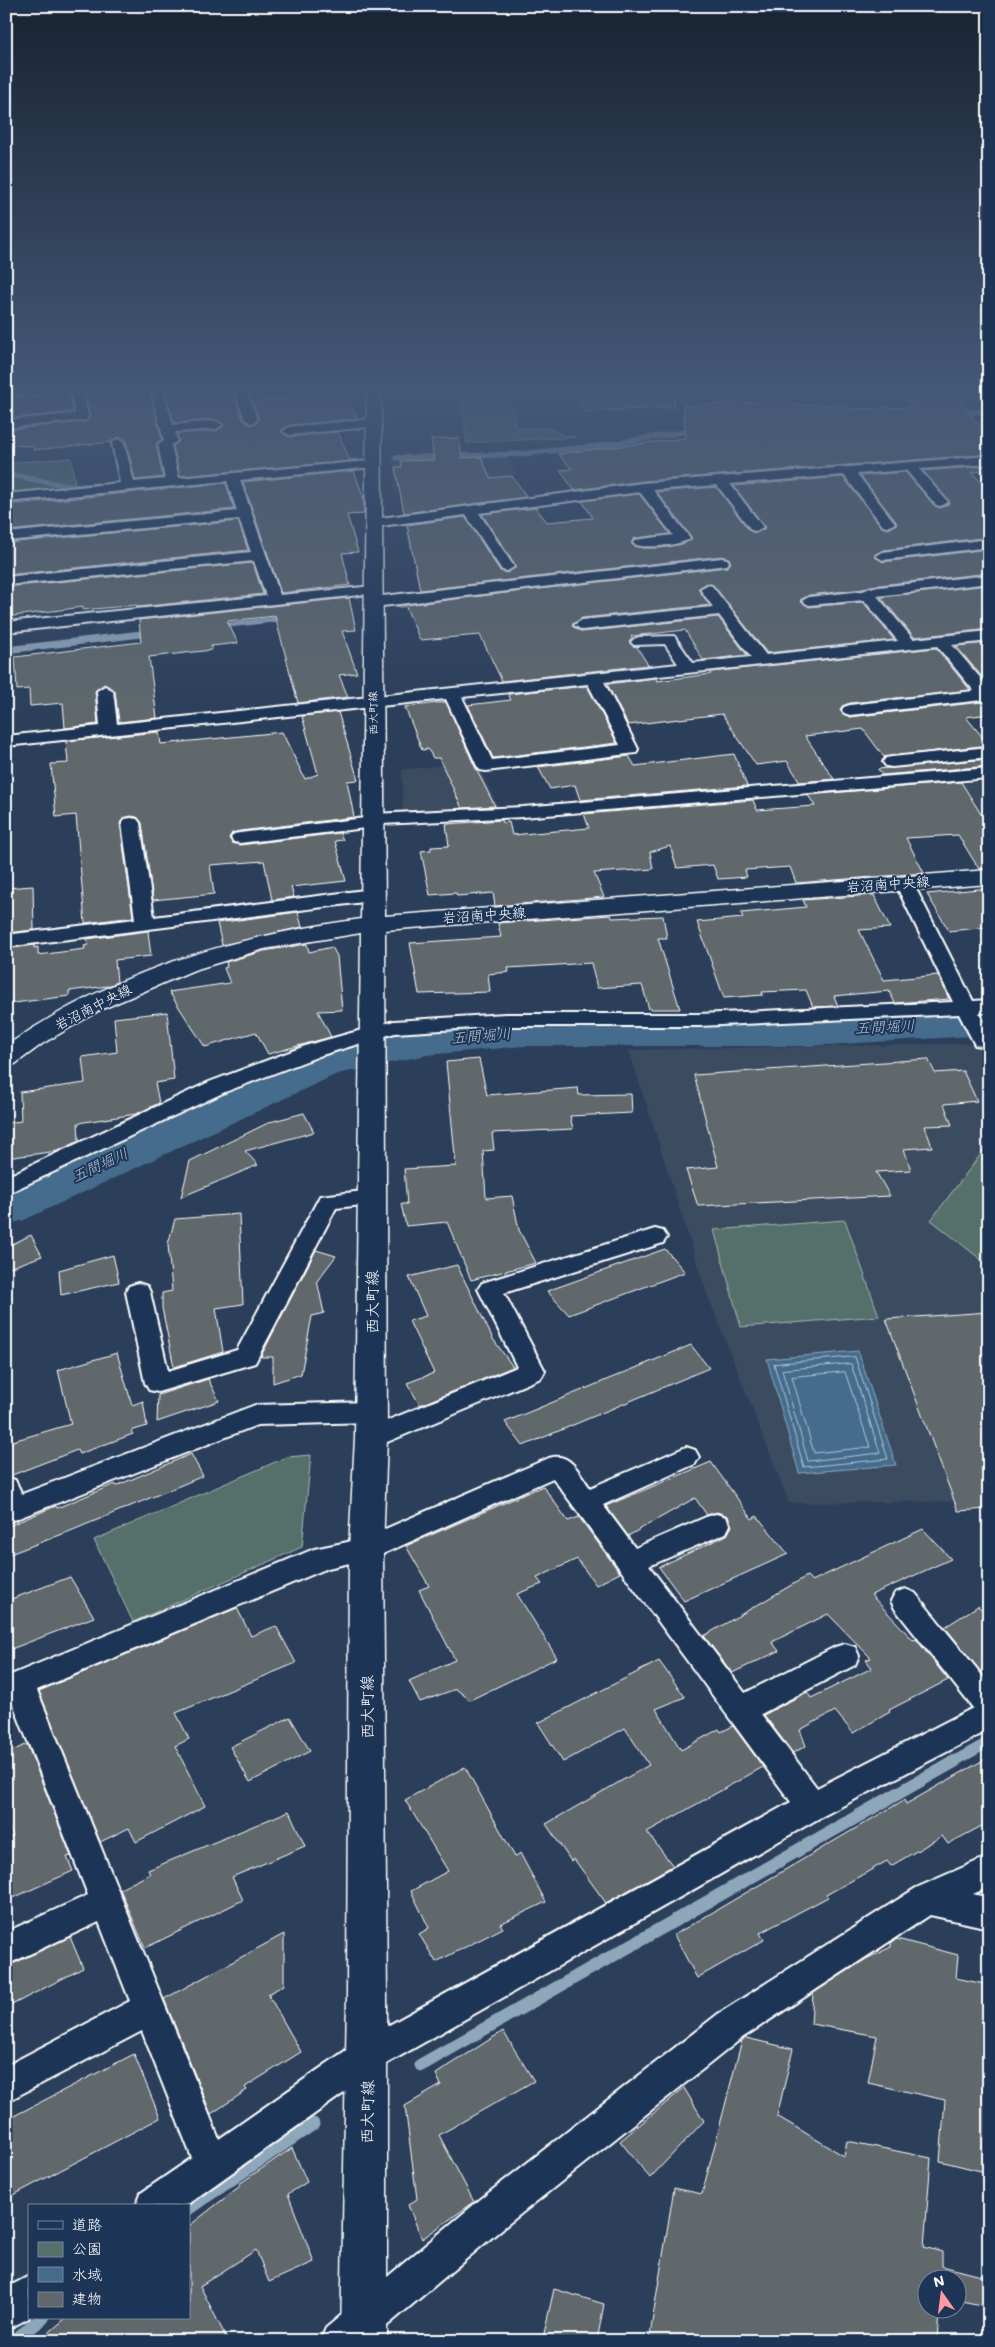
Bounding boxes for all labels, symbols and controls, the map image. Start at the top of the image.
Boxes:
street label: 西大町線 [365,691,380,735]
street label: 岩沼南中央線 [845,871,931,896]
street label: 岩沼南中央線 [441,902,527,927]
street label: 岩沼南中央線 [51,979,135,1034]
water label: 五間堀川 [854,1014,915,1038]
water label: 五間堀川 [450,1022,512,1048]
water label: 五間堀川 [68,1142,131,1186]
street label: 西大町線 [361,1270,382,1334]
street label: 西大町線 [356,1675,377,1739]
street label: 西大町線 [355,2080,378,2144]
legend [28,2204,190,2320]
text: 道路 [72,2214,102,2234]
text: 公園 [72,2238,102,2258]
text: 水域 [72,2264,102,2284]
north arrow [918,2270,968,2320]
text: N [931,2270,946,2291]
text: 建物 [72,2288,102,2308]

